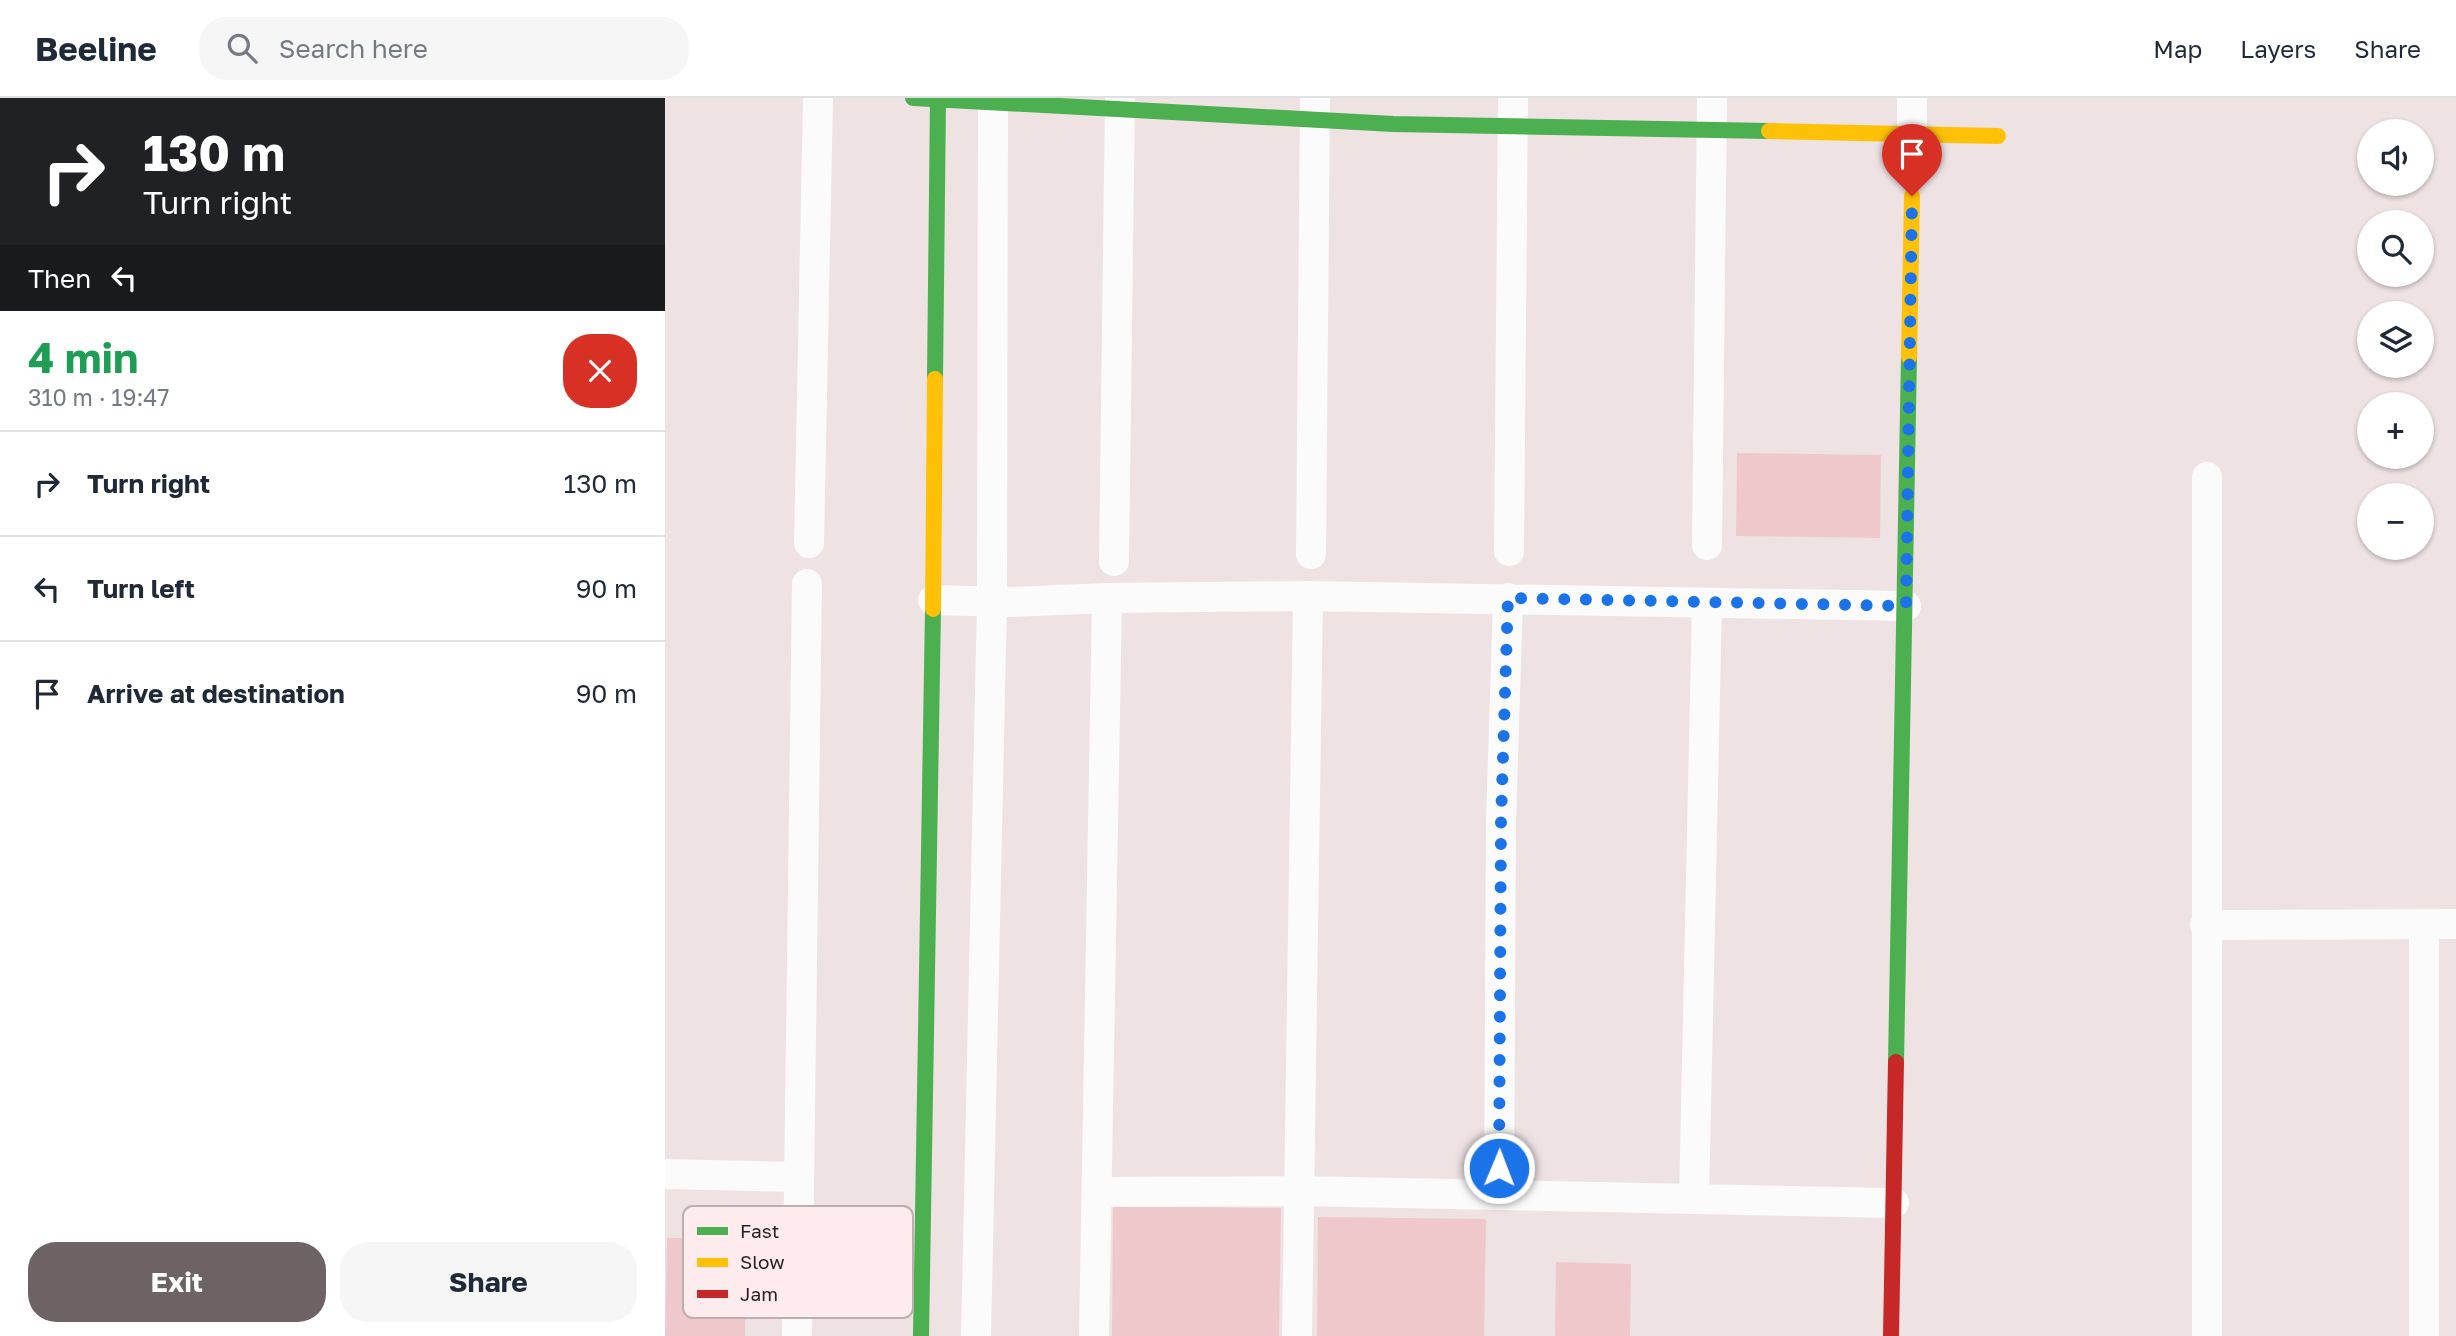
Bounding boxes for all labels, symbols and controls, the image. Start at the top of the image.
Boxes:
search box [199,17,689,80]
text: Beeline [35,29,157,68]
icon: search [223,29,261,67]
text: Search here [279,33,428,64]
text: Map [2153,34,2202,63]
text: Layers [2240,34,2316,63]
text: Share [2354,34,2421,63]
map controls [2357,119,2434,560]
button: sound [2357,119,2434,196]
text: 130 m [143,123,285,182]
pin [1882,124,1942,196]
icon: right [28,126,119,217]
icon: arrive [1893,135,1931,173]
text: Turn right [143,183,292,221]
button: search [2357,210,2434,287]
icon: left [105,259,143,297]
text: Then [28,263,91,294]
button: layers [2357,301,2434,378]
text: 4 min [28,332,138,382]
button: close [563,334,637,408]
text: 310 m · 19:47 [28,383,170,411]
button: + [2357,392,2434,469]
icon: right [28,465,66,503]
text: Turn right [87,468,210,499]
text: 130 m [564,468,637,499]
button: − [2357,483,2434,560]
icon: left [28,570,66,608]
text: Turn left [87,573,195,604]
text: 90 m [576,573,637,604]
icon: arrive [28,675,66,713]
text: Arrive at destination [87,678,345,709]
text: 90 m [576,678,637,709]
position arrow [1462,1131,1536,1205]
legend [683,1206,913,1318]
text: Fast [740,1219,779,1242]
button: Exit [28,1242,326,1322]
button: Share [340,1242,637,1322]
text: Slow [740,1250,785,1273]
text: Jam [740,1282,778,1305]

